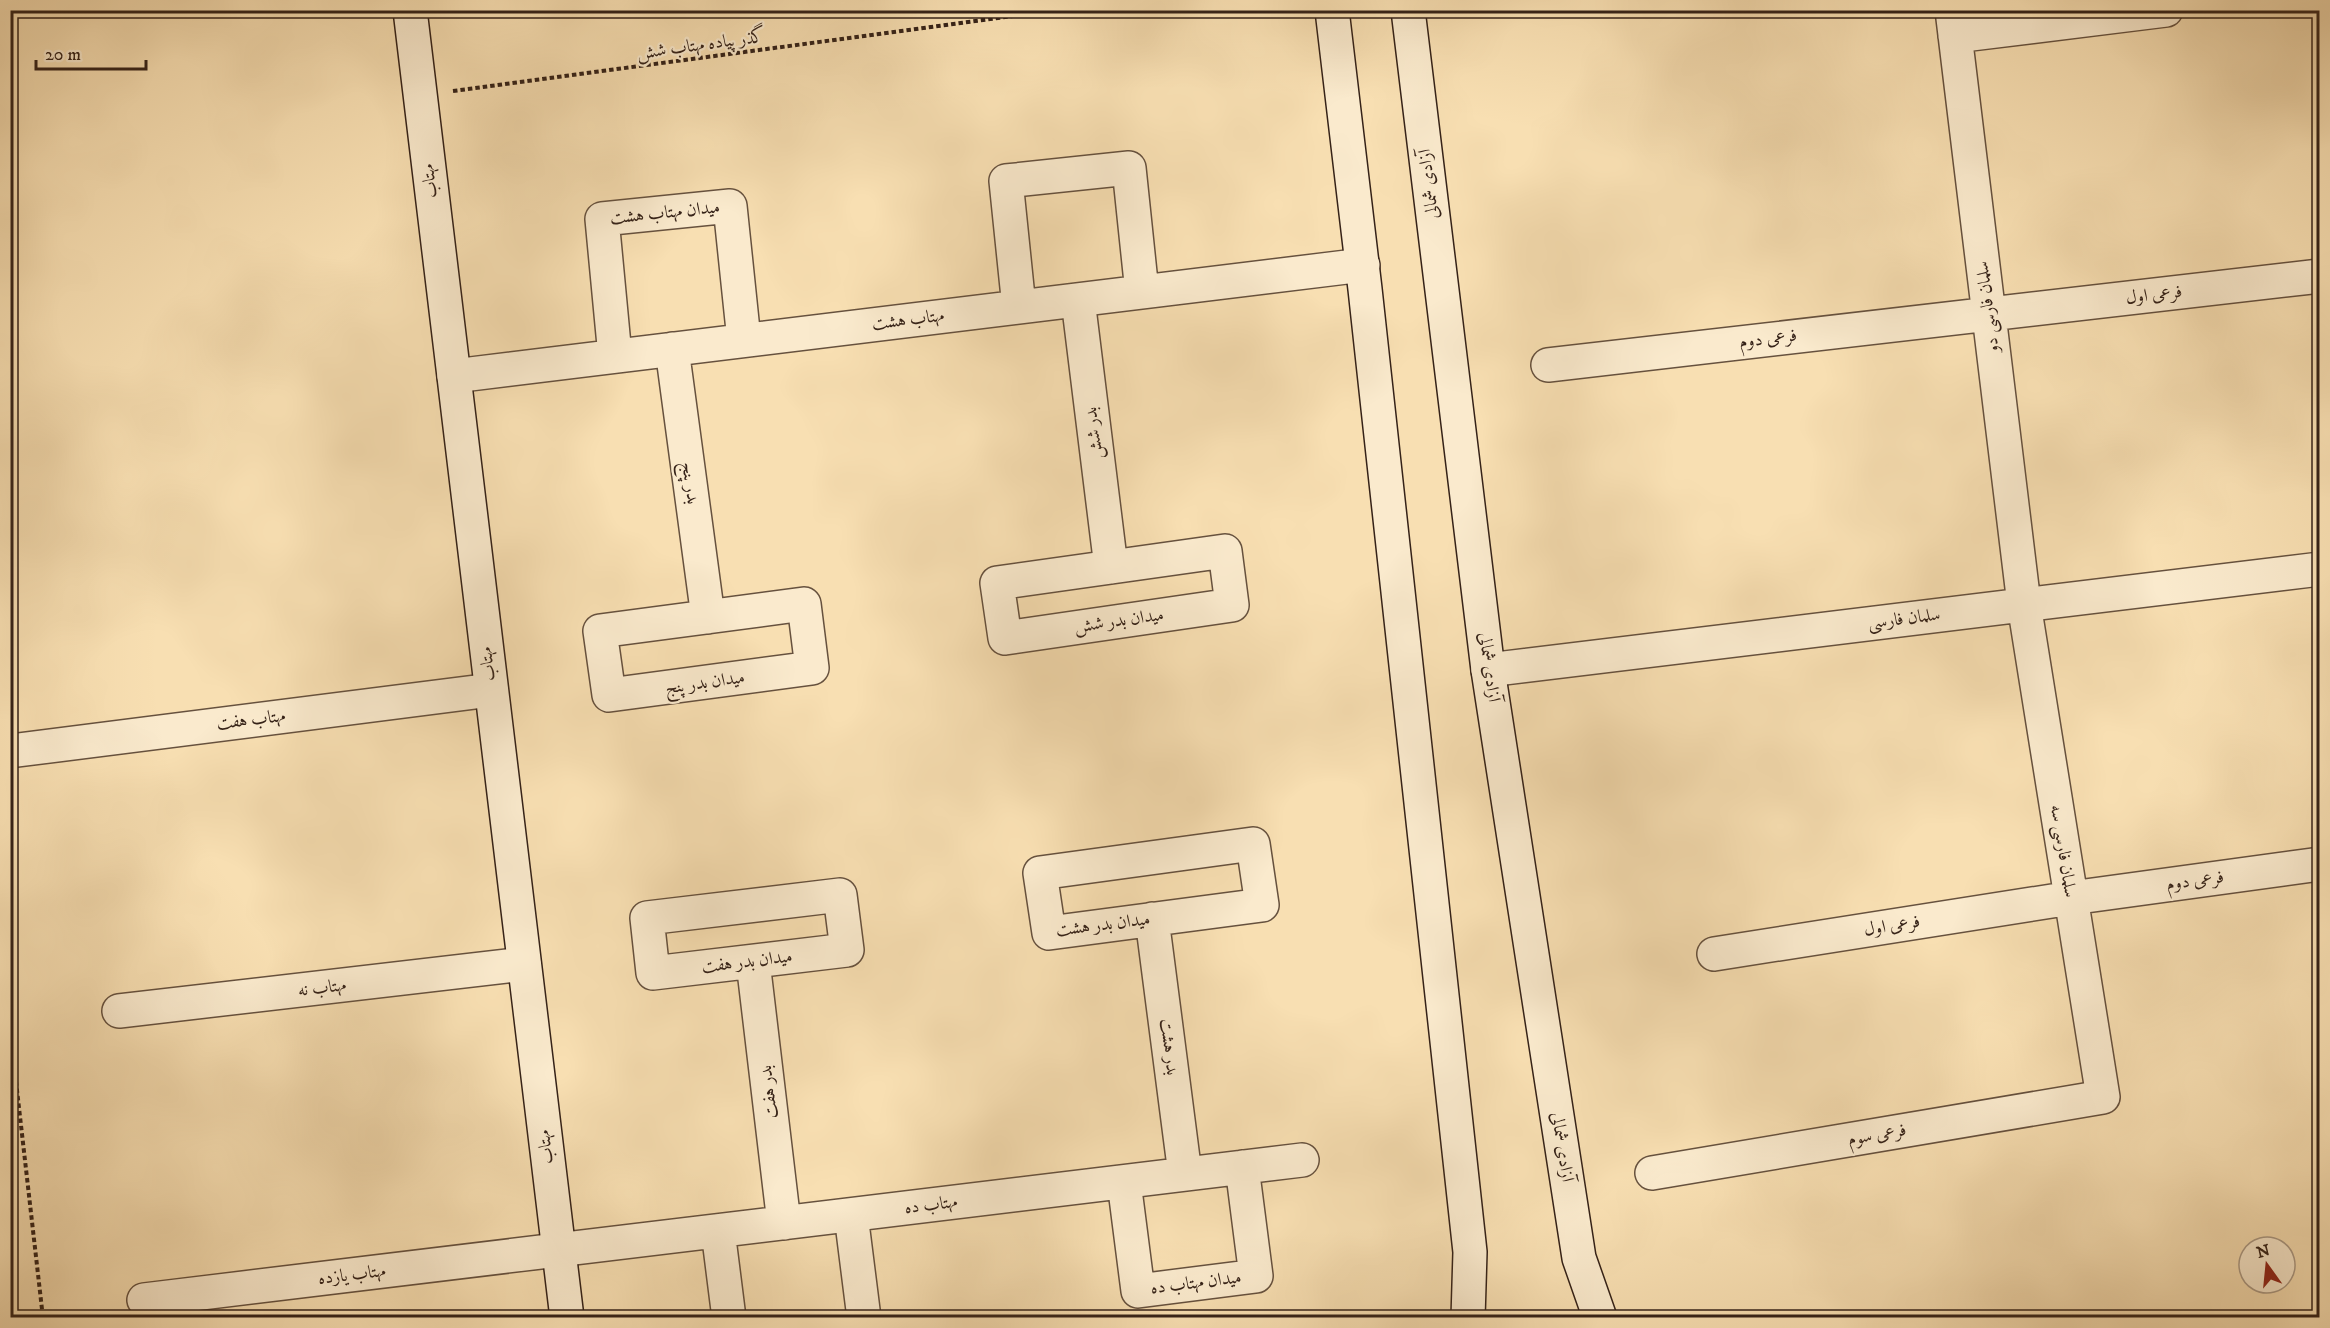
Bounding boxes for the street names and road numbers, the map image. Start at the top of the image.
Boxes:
street label: گذر پیاده مهتاب شش [635,22,767,67]
street label: آزادی شمالی [1414,146,1444,220]
street label: مهتاب [417,162,443,200]
street label: میدان مهتاب هشت [609,196,721,230]
street label: سلمان فارسی دو [1971,260,2006,356]
street label: فرعی اول [2125,281,2183,309]
street label: مهتاب هشت [871,305,946,335]
street label: فرعی دوم [1738,325,1799,357]
street label: بدر شش [1080,406,1108,460]
street label: بدر پنج [672,460,704,506]
street label: میدان بدر شش [1073,604,1165,638]
street label: سلمان فارسی [1866,604,1942,635]
street label: آزادی شمالی [1473,631,1505,705]
street label: مهتاب [475,645,501,683]
street label: میدان بدر پنج [664,667,747,703]
street label: مهتاب هفت [215,705,287,735]
street label: سلمان فارسی سه [2044,803,2081,899]
street label: فرعی دوم [2165,866,2226,900]
street label: میدان بدر هشت [1055,908,1151,942]
street label: فرعی اول [1862,911,1922,941]
street label: میدان بدر هفت [700,946,794,978]
street label: مهتاب نه [296,974,348,1002]
street label: بدر هشت [1155,1017,1183,1077]
street label: بدر هفت [755,1064,783,1120]
street label: آزادی شمالی [1546,1111,1579,1186]
street label: فرعی سوم [1846,1119,1909,1155]
street label: مهتاب [533,1128,559,1166]
street label: مهتاب ده [903,1191,959,1219]
street label: مهتاب یازده [317,1260,387,1290]
street label: میدان مهتاب ده [1149,1267,1243,1299]

